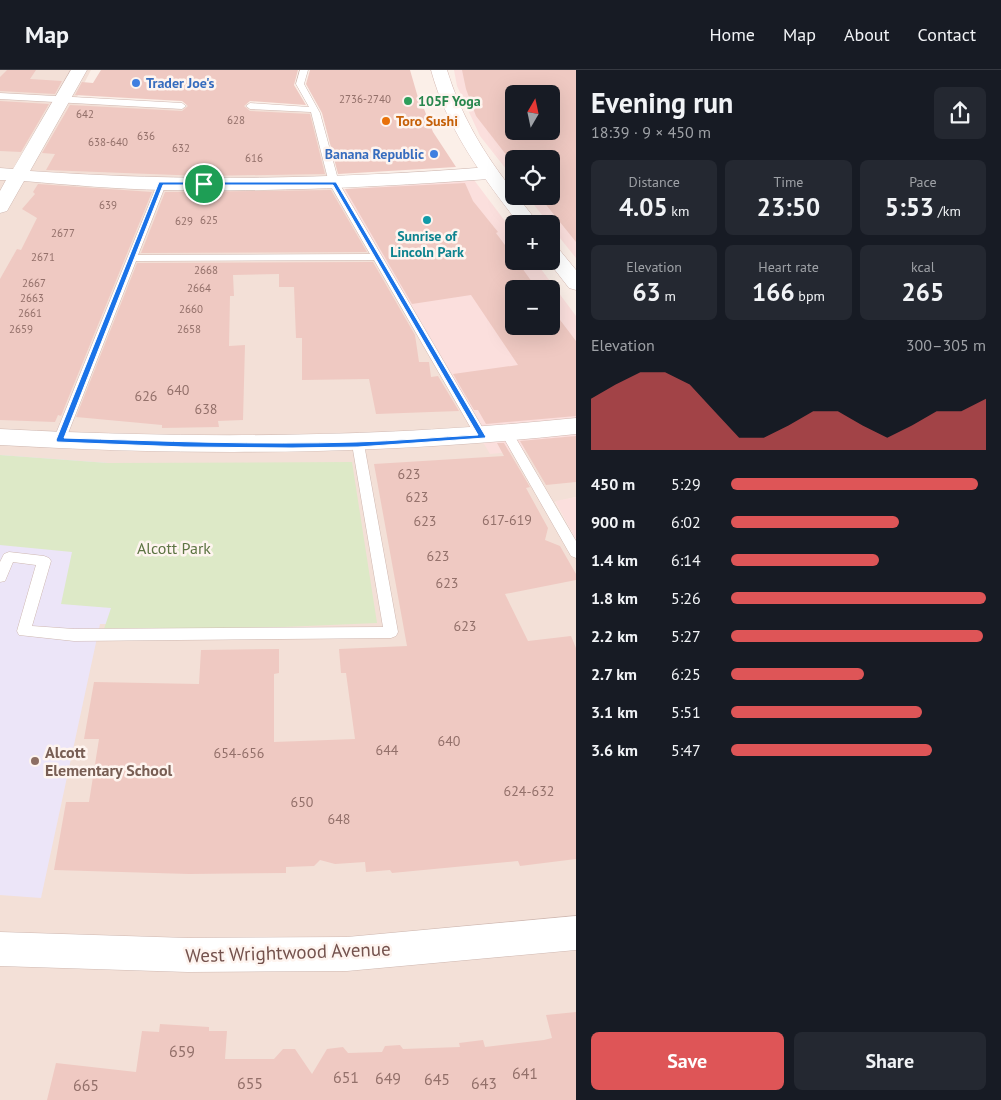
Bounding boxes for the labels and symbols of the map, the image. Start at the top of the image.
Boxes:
place label: Trader Joe's [146,74,215,92]
marker: Trader Joe's [130,77,142,89]
north arrow [505,85,560,140]
house number: 2736-2740 [339,92,391,106]
place label: 105F Yoga [418,92,481,110]
marker: 105F Yoga [402,95,414,107]
house number: 642 [76,107,94,121]
place label: Toro Sushi [396,112,458,130]
house number: 628 [227,113,245,127]
marker: Toro Sushi [380,115,392,127]
house number: 636 [137,129,155,143]
house number: 638-640 [88,135,128,149]
house number: 632 [172,141,190,155]
place label: Banana Republic [325,145,424,163]
marker: Banana Republic [428,148,440,160]
house number: 616 [245,151,263,165]
pin [183,163,225,205]
house number: 639 [99,198,117,212]
house number: 625 [200,213,218,227]
house number: 629 [175,214,193,228]
marker: Sunrise of Lincoln Park [421,214,433,226]
house number: 2677 [51,226,75,240]
place label: Sunrise of Lincoln Park [390,227,464,261]
house number: 2671 [31,250,55,264]
house number: 2668 [194,263,218,277]
house number: 2667 [22,276,46,290]
house number: 2664 [187,281,211,295]
house number: 2663 [20,291,44,305]
house number: 2660 [179,302,203,316]
house number: 2661 [18,306,42,320]
house number: 2659 [9,322,33,336]
house number: 2658 [177,322,201,336]
house number: 640 [167,381,190,399]
house number: 626 [135,387,157,405]
house number: 638 [195,400,217,418]
house number: 623 [398,465,420,483]
house number: 623 [406,488,428,506]
house number: 617-619 [482,511,532,529]
house number: 623 [414,512,436,530]
park label: Alcott Park [137,538,211,558]
house number: 623 [427,547,449,565]
house number: 623 [436,574,458,592]
house number: 623 [454,617,476,635]
house number: 640 [438,732,461,750]
house number: 644 [376,741,399,759]
place label: Alcott Elementary School [45,742,172,780]
house number: 654-656 [214,744,264,762]
marker: Alcott Elementary School [29,755,41,767]
house number: 624-632 [504,782,554,800]
house number: 650 [291,793,314,811]
house number: 648 [328,810,350,828]
street label: West Wrightwood Avenue [185,936,391,968]
house number: 659 [169,1041,195,1061]
house number: 641 [512,1063,538,1083]
house number: 651 [333,1067,359,1087]
house number: 649 [375,1068,401,1088]
house number: 645 [424,1069,450,1089]
house number: 655 [237,1073,263,1093]
house number: 643 [471,1073,497,1093]
house number: 665 [73,1075,99,1095]

